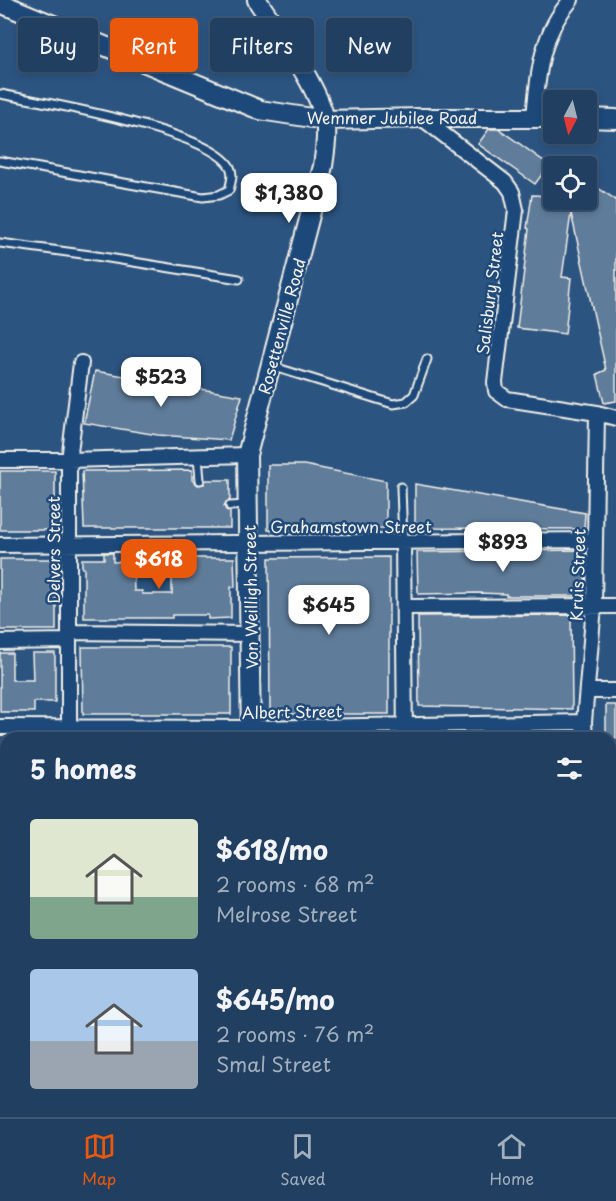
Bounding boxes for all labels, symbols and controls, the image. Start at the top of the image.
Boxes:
chip: Buy [18,18,98,72]
chip: Rent [110,18,198,72]
chip: Filters [210,18,314,72]
chip: New [326,18,412,72]
north arrow [543,90,597,144]
map controls [543,90,597,210]
street label: Wemmer Jubilee Road [307,105,477,129]
button: locate [543,156,597,210]
pin: $1,380 [240,173,338,224]
text: $1,380 [255,177,323,207]
street label: Salisbury Street [470,230,509,356]
street label: Rosettenville Road [251,255,311,397]
pin: $523 [125,357,197,408]
text: $523 [135,361,187,391]
street label: Delvers Street [41,496,65,604]
street label: Grahamstown Street [270,514,432,538]
pin: $893 [467,522,539,573]
street label: Von Weilligh Street [237,524,263,669]
text: $893 [478,526,528,556]
street label: Kruis Street [563,528,591,622]
pin: $618 [123,539,195,590]
text: $618 [135,543,183,573]
pin: $645 [293,585,365,636]
text: $645 [302,589,356,619]
street label: Albert Street [242,698,343,724]
text: 5 homes [30,749,136,788]
icon: filters [553,752,586,785]
text: $618/mo [216,830,328,869]
icon: home [78,843,150,915]
text: 2 rooms · 68 m² [216,869,375,899]
text: Melrose Street [216,899,357,929]
text: $645/mo [216,980,334,1019]
icon: home [78,993,150,1065]
text: 2 rooms · 76 m² [216,1019,374,1049]
text: Smal Street [216,1049,331,1079]
tab: Map [82,1130,116,1190]
tab: Saved [280,1130,326,1190]
tab: Home [490,1130,534,1190]

